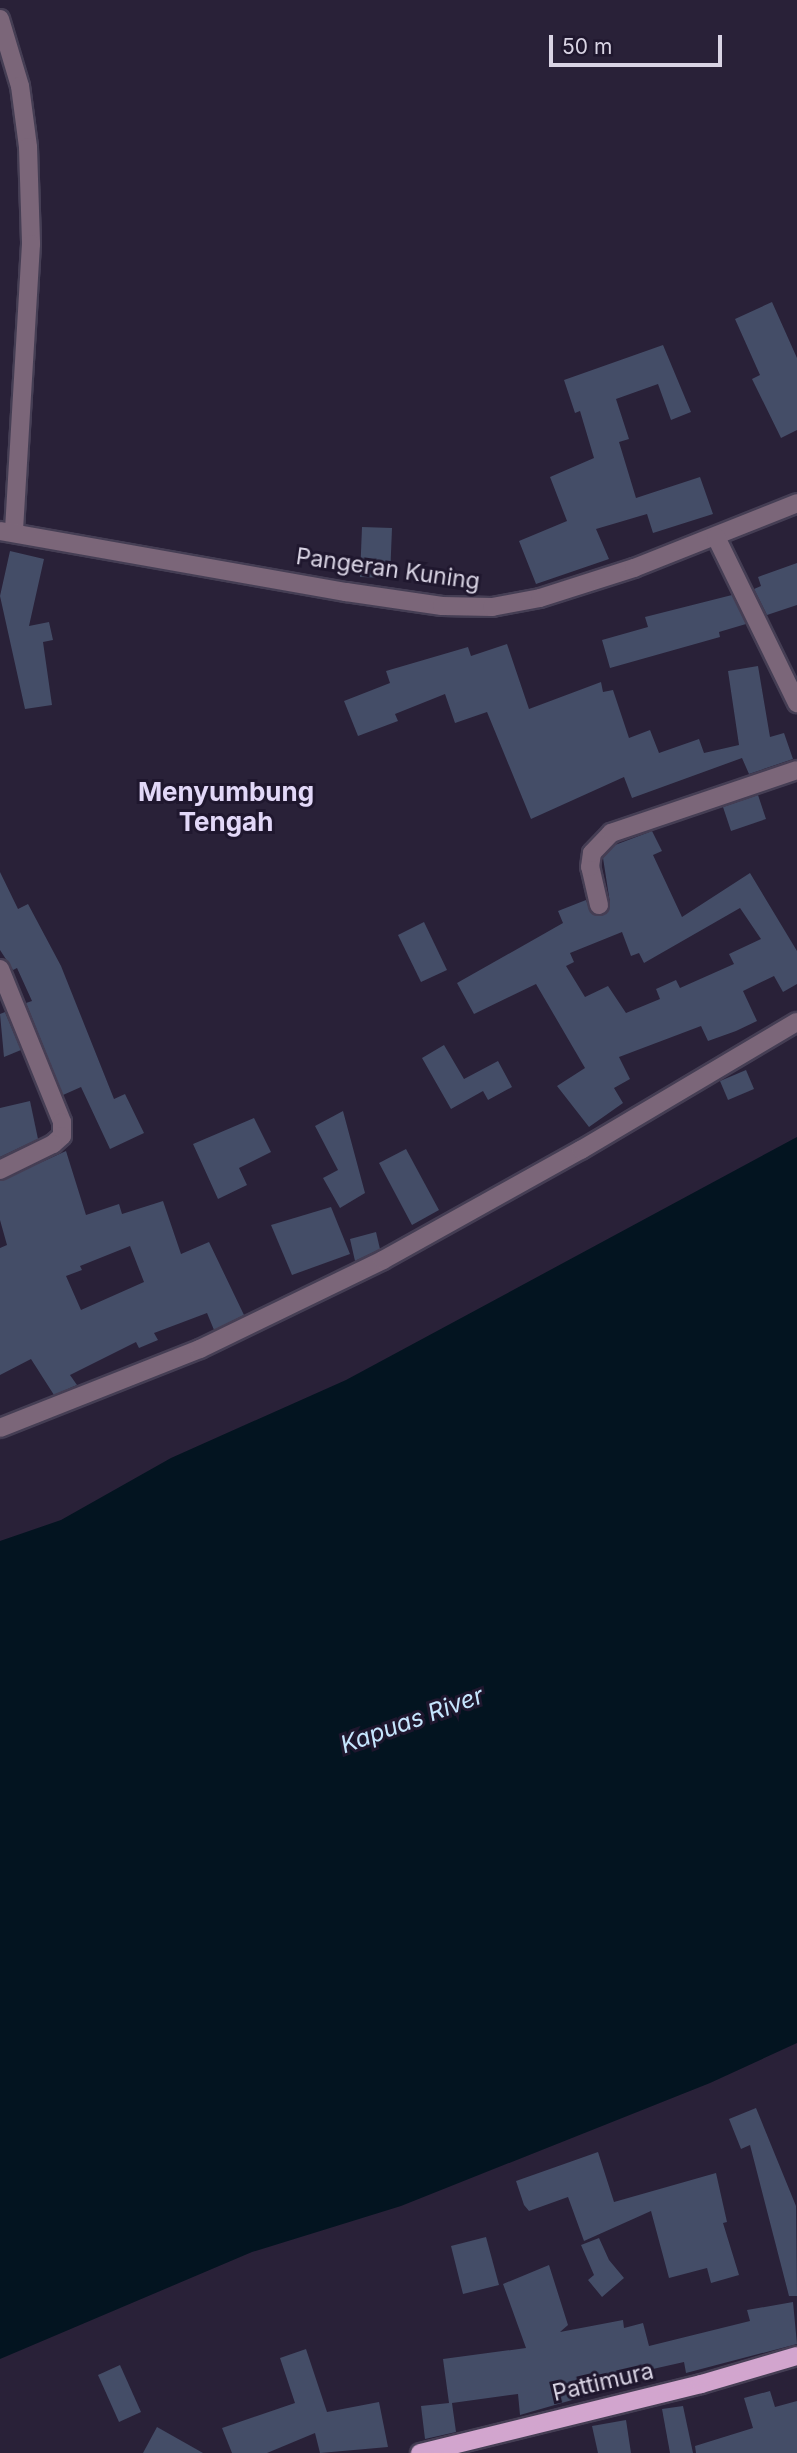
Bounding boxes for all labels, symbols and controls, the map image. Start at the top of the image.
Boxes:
scale bar [552,21,725,65]
text: 50 m [562,34,612,59]
street label: Pangeran Kuning [294,542,482,596]
district label: Menyumbung Tengah [138,776,314,838]
water label: Kapuas River [337,1681,487,1759]
street label: Pattimura [550,2357,656,2407]

